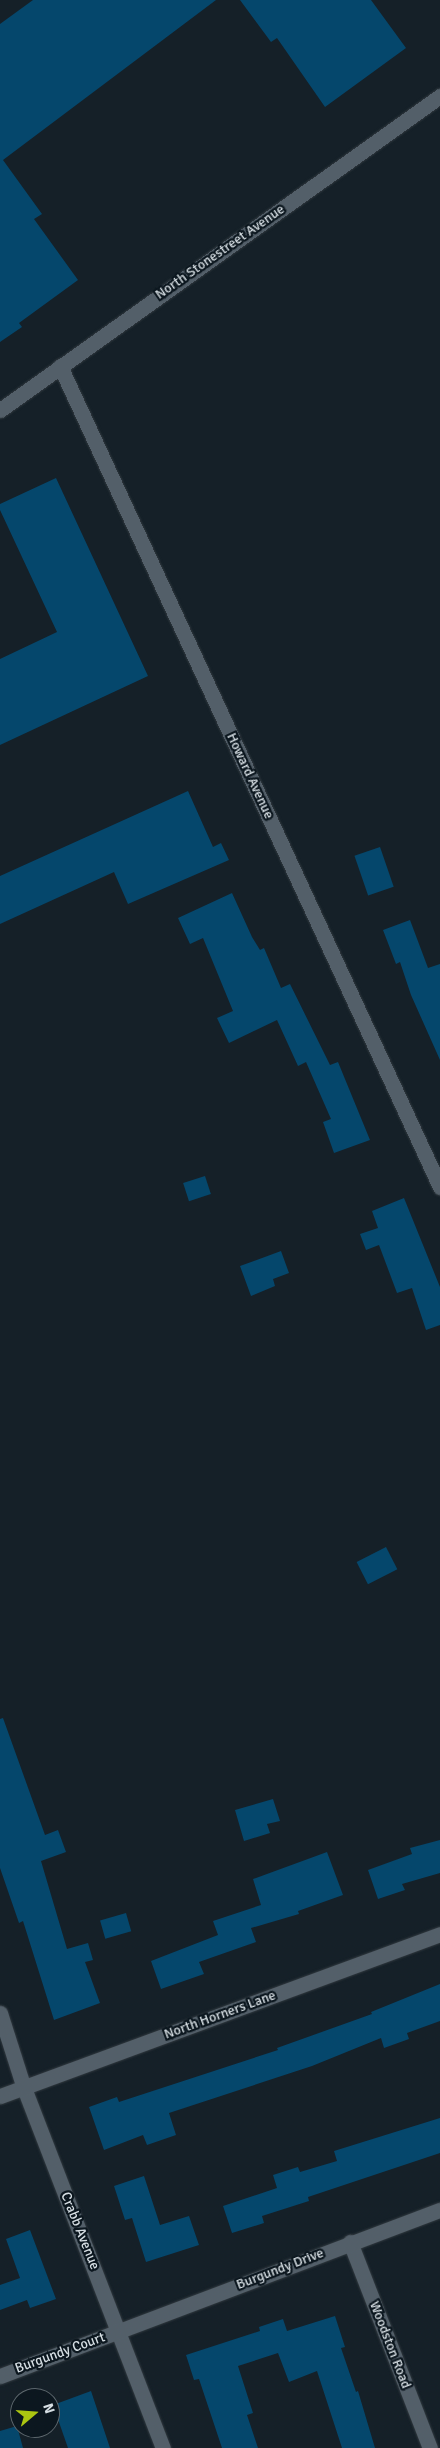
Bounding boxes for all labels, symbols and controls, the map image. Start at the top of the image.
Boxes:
street label: North Stonestreet Avenue [152,201,288,303]
street label: Howard Avenue [223,730,277,822]
street label: North Horners Lane [162,1987,278,2043]
street label: Crabb Avenue [57,2190,103,2272]
street label: Burgundy Drive [234,2245,326,2293]
street label: Woodston Road [366,2299,414,2391]
street label: Burgundy Court [13,2329,107,2377]
north arrow [10,2388,60,2438]
text: N [39,2401,58,2416]

